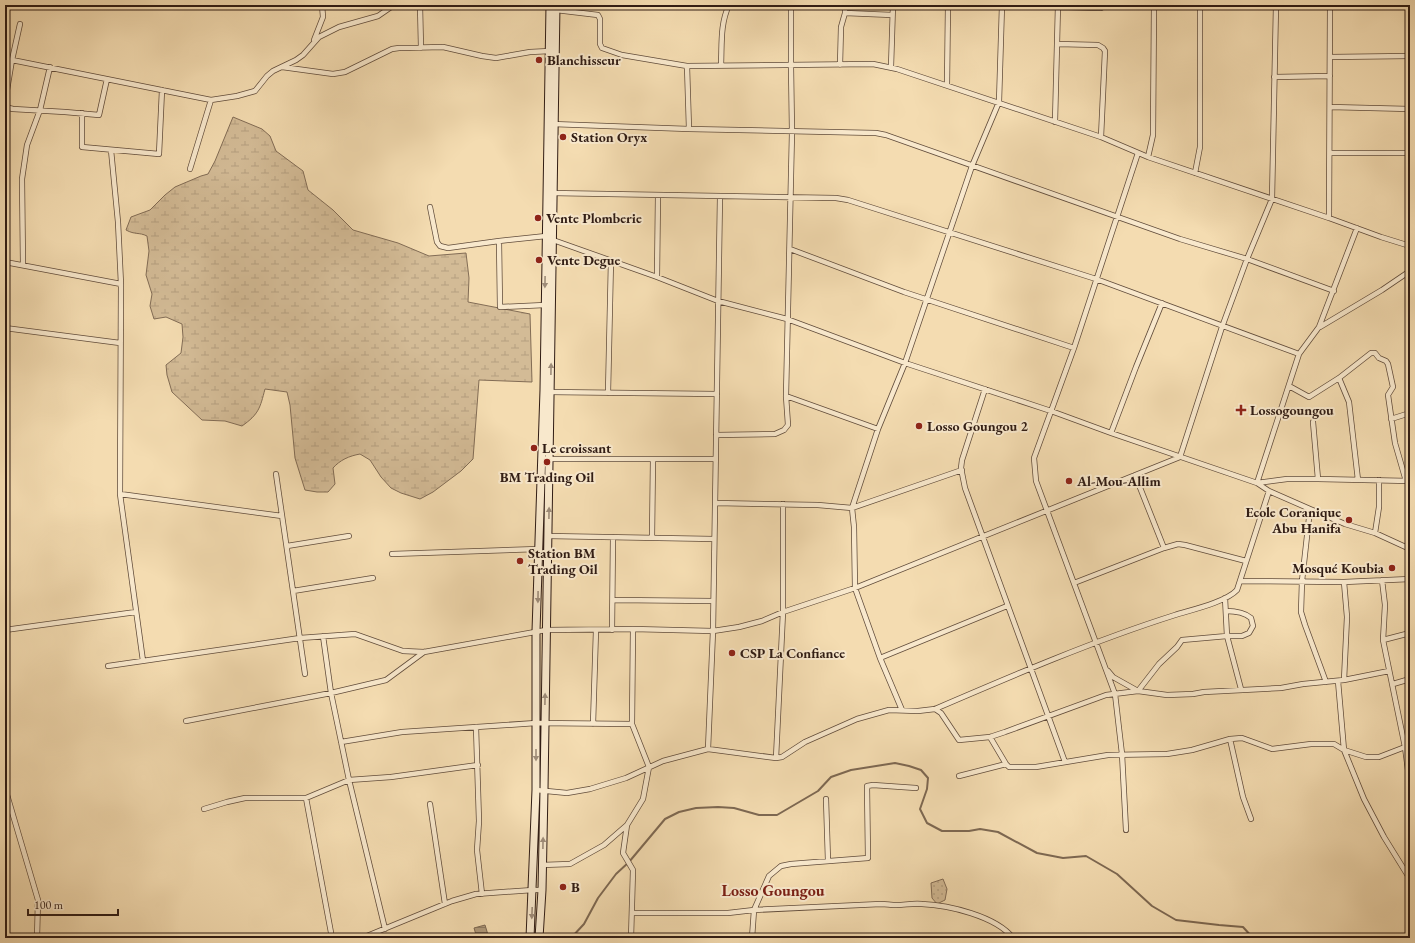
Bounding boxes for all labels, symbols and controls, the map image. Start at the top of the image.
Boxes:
place label: Blanchisseur [547,51,621,69]
marker: Blanchisseur [534,55,544,65]
place label: Station Oryx [571,128,647,146]
marker: Station Oryx [558,132,568,142]
place label: Vente Plomberie [546,209,642,227]
marker: Vente Plomberie [533,213,543,223]
place label: Vente Degue [547,251,620,269]
marker: Vente Degue [534,255,544,265]
one-way arrow [542,276,548,289]
one-way arrow [548,362,554,375]
place label: Lossogoungou [1250,401,1334,419]
marker: Lossogoungou [1235,404,1247,416]
place label: Losso Goungou 2 [927,417,1029,435]
marker: Losso Goungou 2 [914,421,924,431]
place label: Le croissant [542,439,612,457]
marker: Le croissant [529,443,539,453]
marker: BM Trading Oil [542,457,552,467]
place label: BM Trading Oil [500,468,594,486]
place label: Al-Mou-Allim [1076,472,1161,490]
marker: Al-Mou-Allim [1064,476,1074,486]
place label: Ecole Coranique Abu Hanifa [1246,503,1342,537]
one-way arrow [545,507,552,519]
marker: Ecole Coranique Abu Hanifa [1344,515,1354,525]
place label: Station BM Trading Oil [528,544,598,578]
marker: Station BM Trading Oil [515,556,525,566]
place label: Mosqué Koubia [1292,559,1385,577]
marker: Mosqué Koubia [1387,563,1397,573]
one-way arrow [534,591,541,603]
place label: CSP La Confiance [740,644,845,662]
marker: CSP La Confiance [727,648,737,658]
one-way arrow [542,692,548,705]
one-way arrow [533,749,539,762]
one-way arrow [540,836,546,849]
place label: B [571,878,580,896]
district label: Losso Goungou [721,880,825,901]
marker: B [558,882,568,892]
scale bar [28,891,118,917]
text: 100 m [34,897,64,913]
one-way arrow [528,907,535,919]

